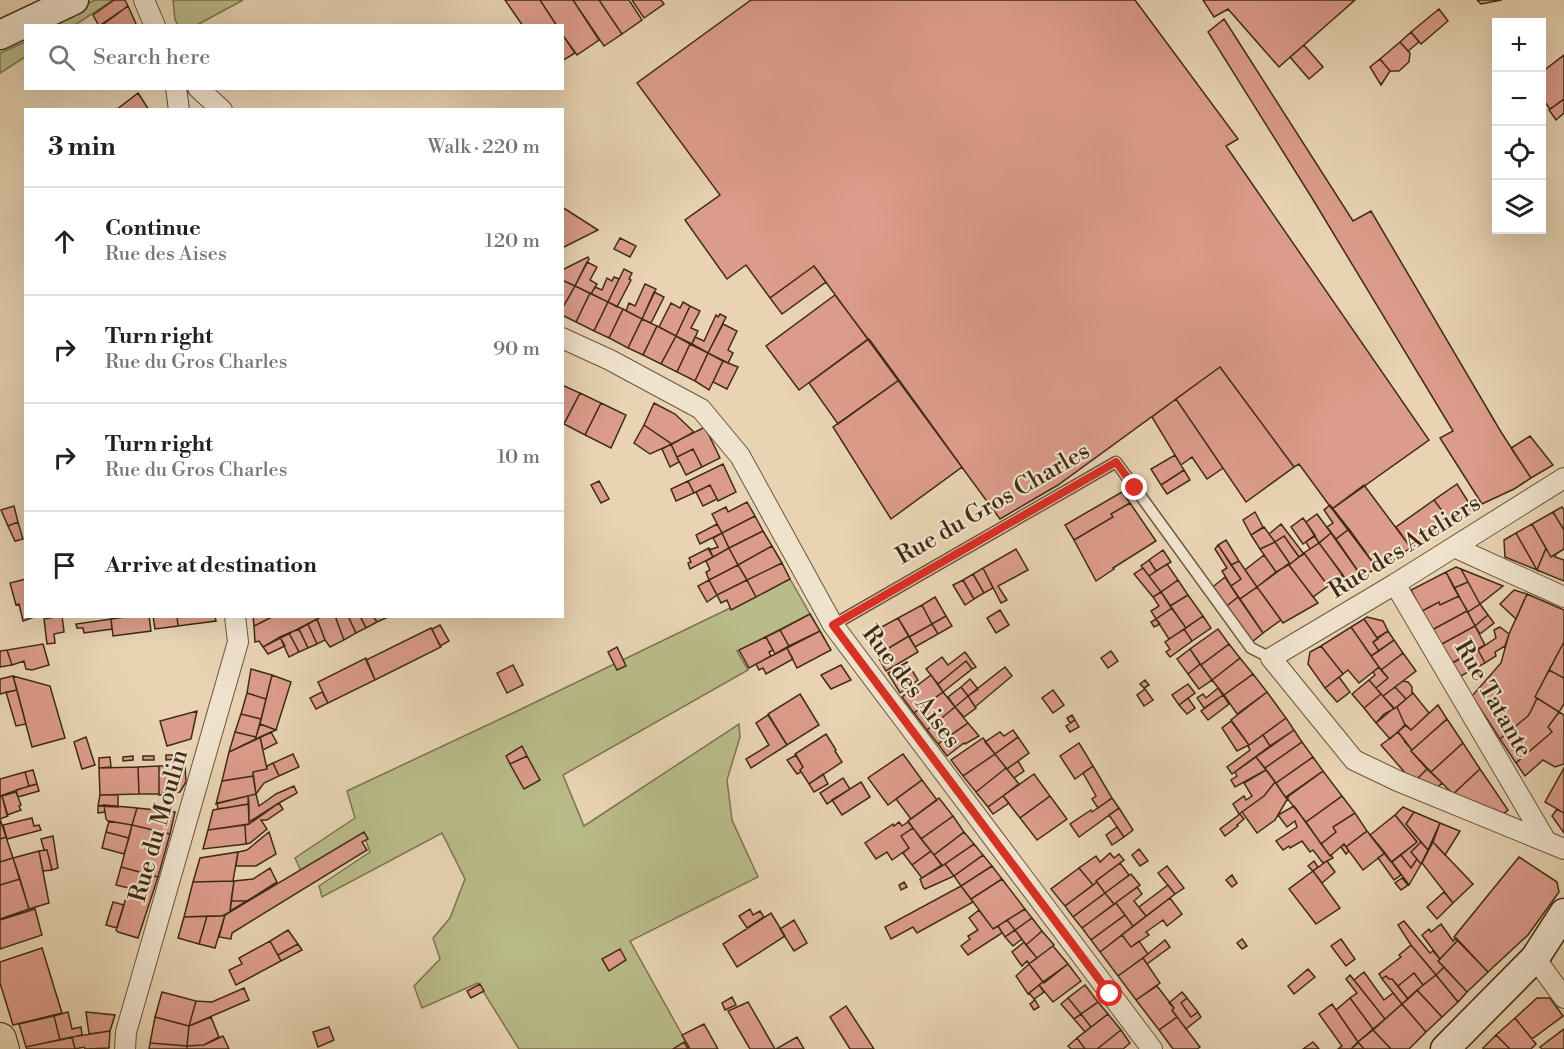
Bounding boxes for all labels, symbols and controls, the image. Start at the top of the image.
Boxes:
map controls [1492,18,1546,234]
button: + [1492,18,1546,72]
search box [24,24,564,90]
icon: search [45,41,78,74]
text: Search here [93,44,210,71]
button: − [1492,72,1546,126]
button: locate [1492,126,1546,180]
text: 3 min [48,131,116,163]
text: Walk · 220 m [427,135,540,160]
button: layers [1492,180,1546,234]
text: Continue [105,215,201,242]
icon: ahead [48,225,81,258]
text: 120 m [485,229,540,254]
text: Rue des Aises [105,242,227,267]
text: Turn right [105,323,213,350]
icon: right [48,333,81,366]
text: 90 m [493,337,540,362]
text: Rue du Gros Charles [105,350,287,375]
text: Turn right [105,431,213,458]
street label: Rue du Gros Charles [891,436,1095,572]
icon: right [48,441,81,474]
text: 10 m [497,445,540,470]
text: Rue du Gros Charles [105,458,287,483]
route end [1121,474,1147,500]
street label: Rue des Ateliers [1324,488,1486,606]
icon: arrive [48,549,81,582]
text: Arrive at destination [105,552,317,579]
street label: Rue des Aises [855,620,967,754]
street label: Rue Tatante [1447,635,1539,763]
street label: Rue du Moulin [123,746,195,906]
route start [1096,980,1122,1006]

